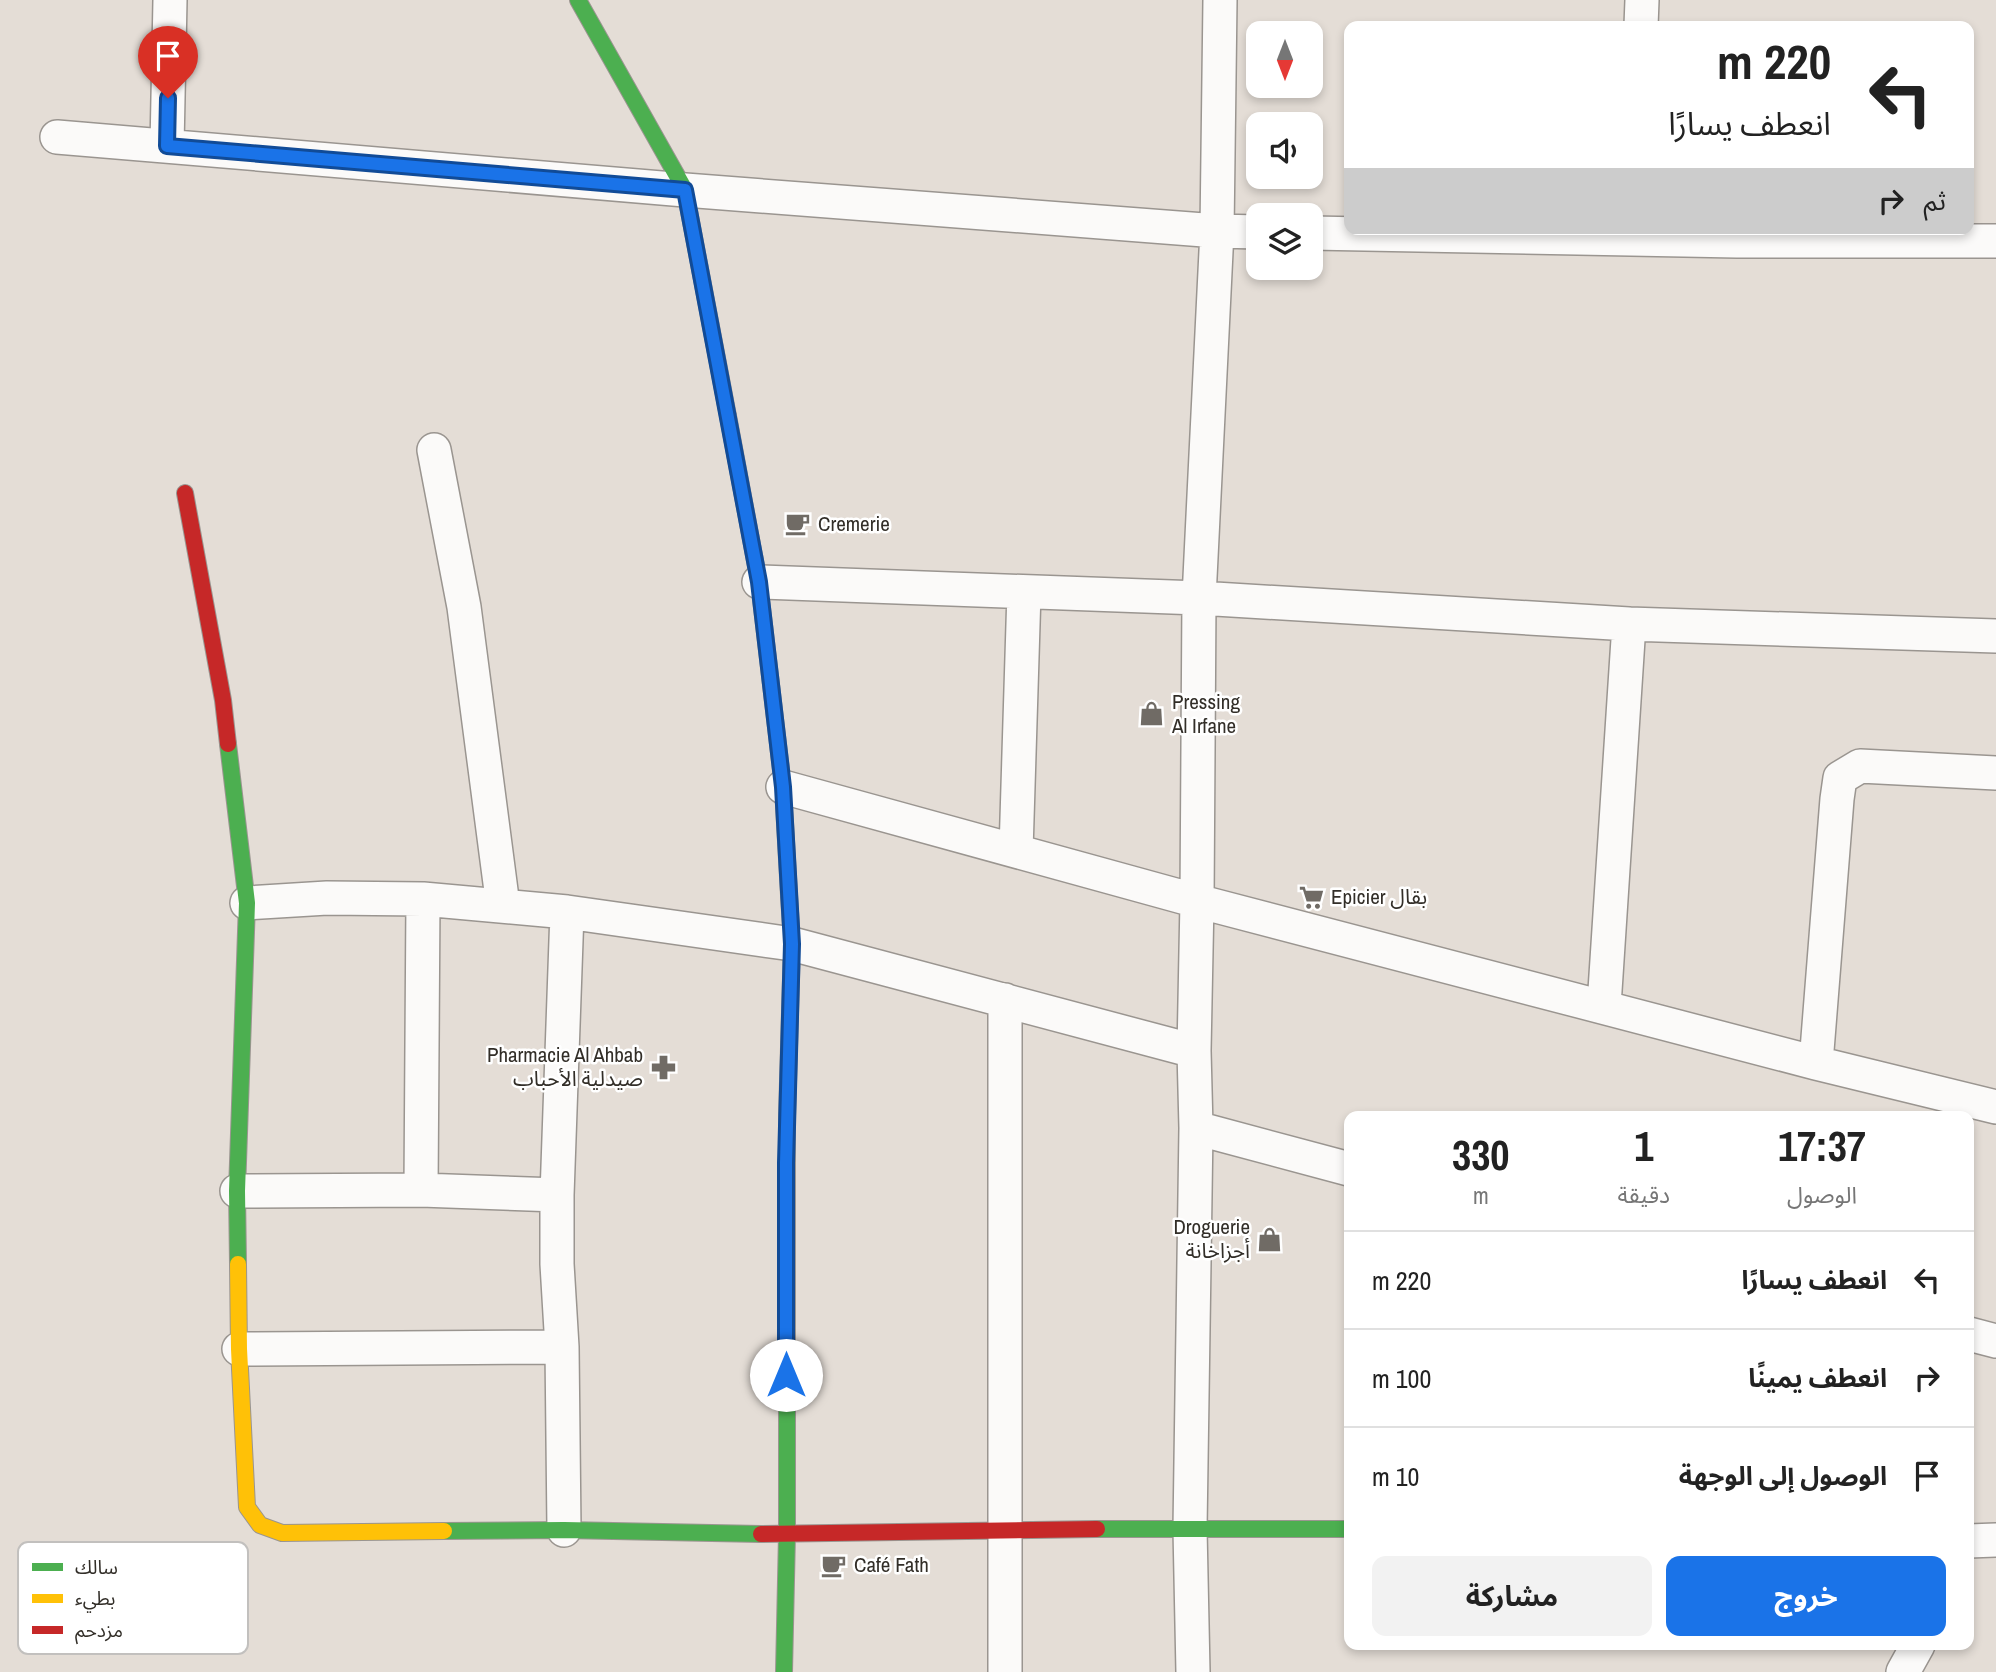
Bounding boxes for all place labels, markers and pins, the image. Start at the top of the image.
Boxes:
pin [138,26,198,98]
place label: Cremerie [818,509,890,538]
cafe icon: Cremerie [784,510,812,538]
place label: Pressing Al Irfane [1171,687,1240,740]
shop icon: Pressing Al Irfane [1138,700,1166,728]
place label: Epicier بقال [1331,882,1427,911]
supermarket icon: Epicier بقال [1297,883,1325,911]
place label: Pharmacie Al Ahbab صيدلية الأحباب [487,1040,643,1093]
pharmacy icon: Pharmacie Al Ahbab صيدلية الأحباب [649,1053,677,1081]
place label: Droguerie أجزاخانة [1173,1212,1250,1265]
shop icon: Droguerie أجزاخانة [1256,1225,1284,1253]
place label: Café Fath [854,1550,929,1579]
cafe icon: Café Fath [820,1551,848,1579]

